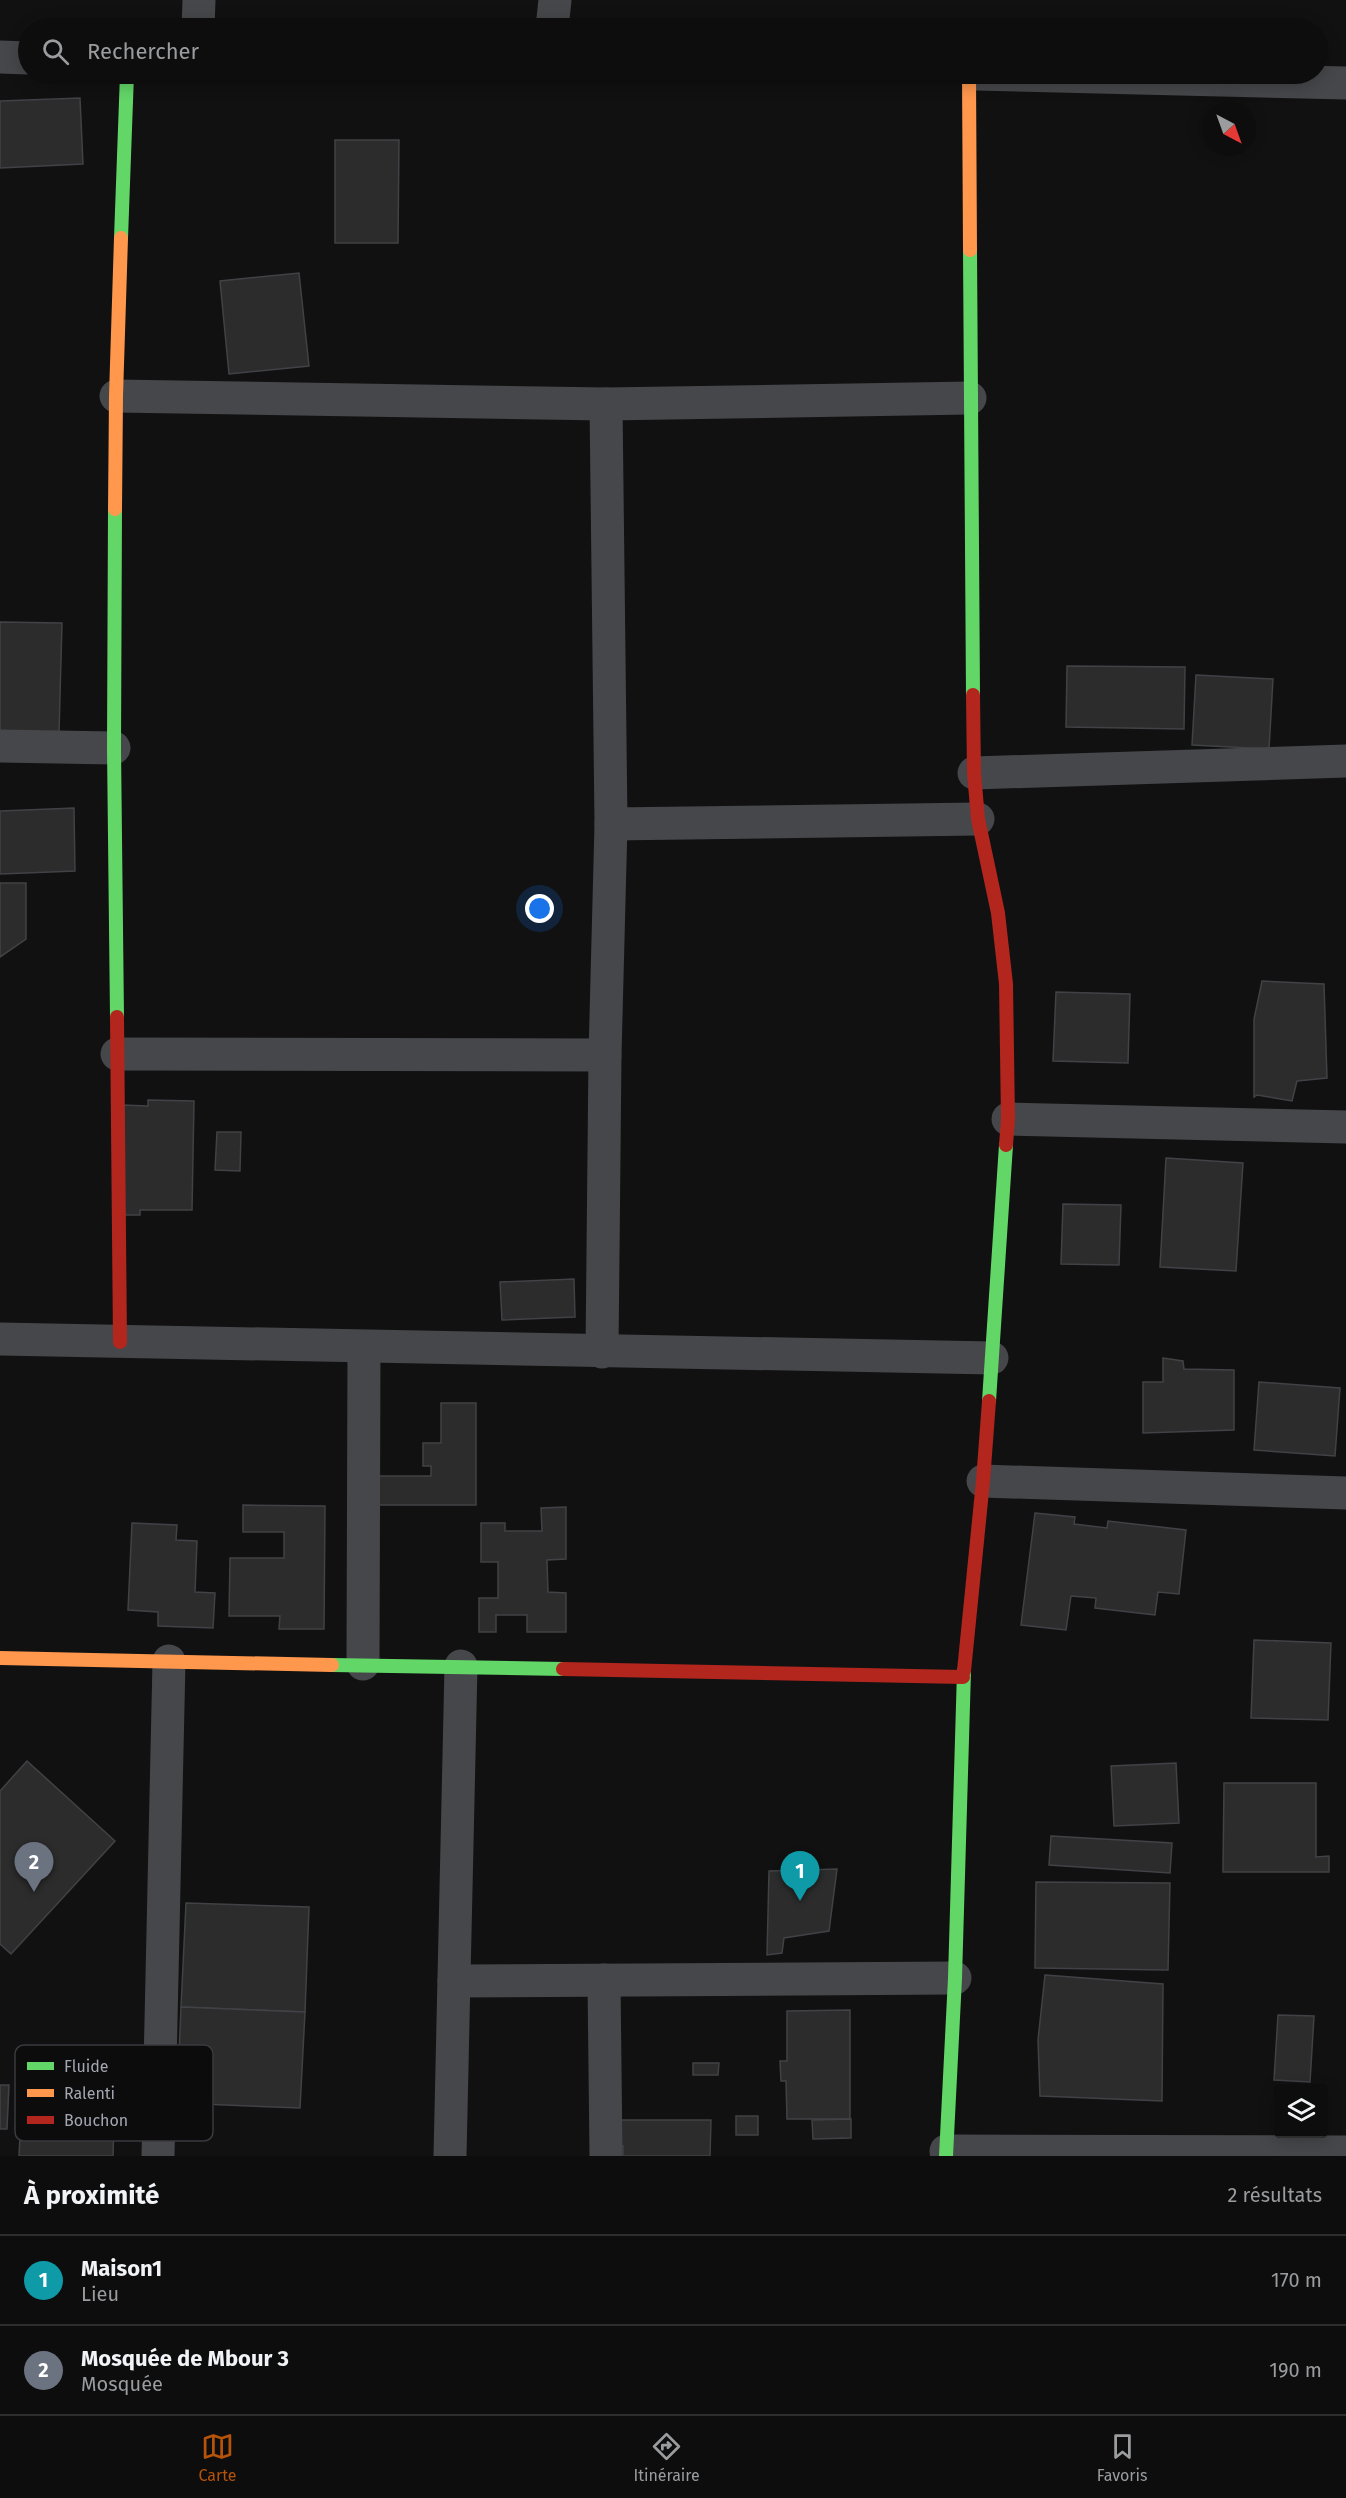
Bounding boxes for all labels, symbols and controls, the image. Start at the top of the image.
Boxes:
search box [18,18,1328,84]
icon: search [39,35,72,68]
text: Rechercher [87,38,199,65]
north arrow [1202,102,1256,156]
your location [525,894,554,923]
pin: 2 [15,1842,54,1892]
pin: 1 [780,1852,820,1901]
legend [15,2045,213,2141]
text: Fluide [64,2057,109,2076]
text: Ralenti [64,2084,115,2103]
map controls [1274,2084,1328,2138]
button: layers [1274,2084,1328,2138]
text: Bouchon [64,2111,128,2130]
text: À proximité [24,2180,159,2211]
text: 2 résultats [1227,2183,1322,2207]
text: Maison1 [81,2255,162,2282]
text: 1 [39,2268,48,2292]
text: 170 m [1271,2268,1322,2292]
text: Lieu [81,2282,119,2306]
text: Mosquée de Mbour 3 [81,2345,289,2372]
text: 2 [38,2358,49,2382]
text: 190 m [1269,2358,1322,2382]
text: Mosquée [81,2372,163,2396]
tab: Carte [199,2430,236,2485]
tab: Itinéraire [633,2430,700,2485]
tab: Favoris [1097,2430,1147,2485]

